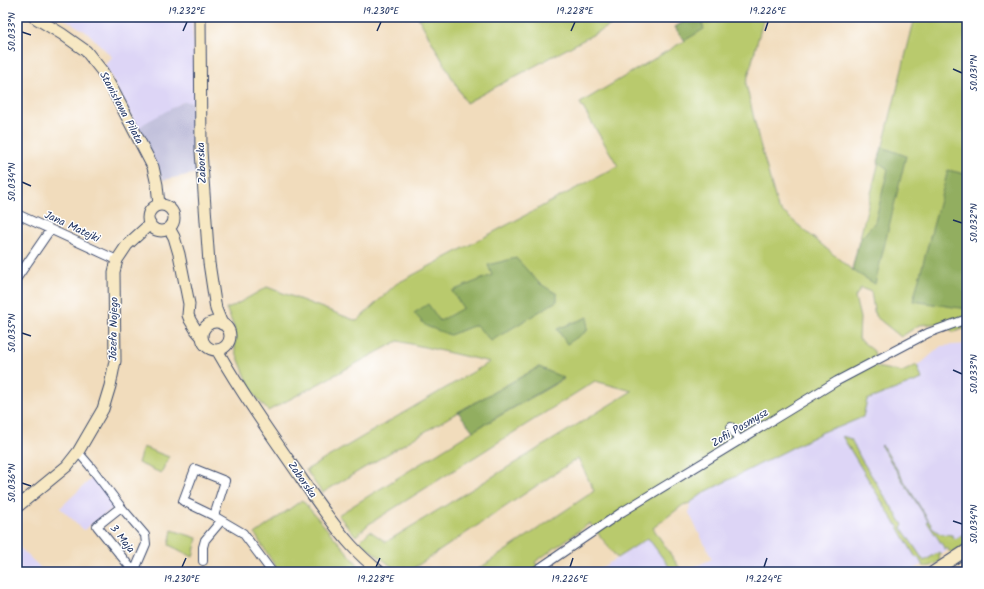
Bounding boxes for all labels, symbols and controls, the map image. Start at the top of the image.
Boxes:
text: 19.232°E [169,3,207,19]
text: 19.230°E [363,3,400,19]
text: 19.228°E [556,3,595,19]
text: 19.226°E [750,3,788,19]
text: 50.033°N [4,12,20,52]
text: 50.031°N [966,54,982,91]
street label: Stanisława Pilata [94,68,148,148]
street label: Zaborska [192,142,212,184]
text: 50.034°N [4,162,20,202]
text: 50.032°N [966,203,982,243]
street label: Jana Matejki [41,206,103,248]
street label: Józefa Nojego [104,297,124,361]
text: 50.035°N [4,313,20,352]
text: 50.033°N [966,354,982,394]
street label: Zofii Posmysz [708,404,772,452]
street label: Zaborska [283,458,321,502]
text: 50.036°N [4,463,20,503]
text: 50.034°N [966,504,982,544]
street label: 3 Maja [105,521,139,557]
text: 19.230°E [164,571,201,587]
text: 19.228°E [357,571,396,587]
text: 19.226°E [552,571,590,587]
text: 19.224°E [746,571,784,587]

